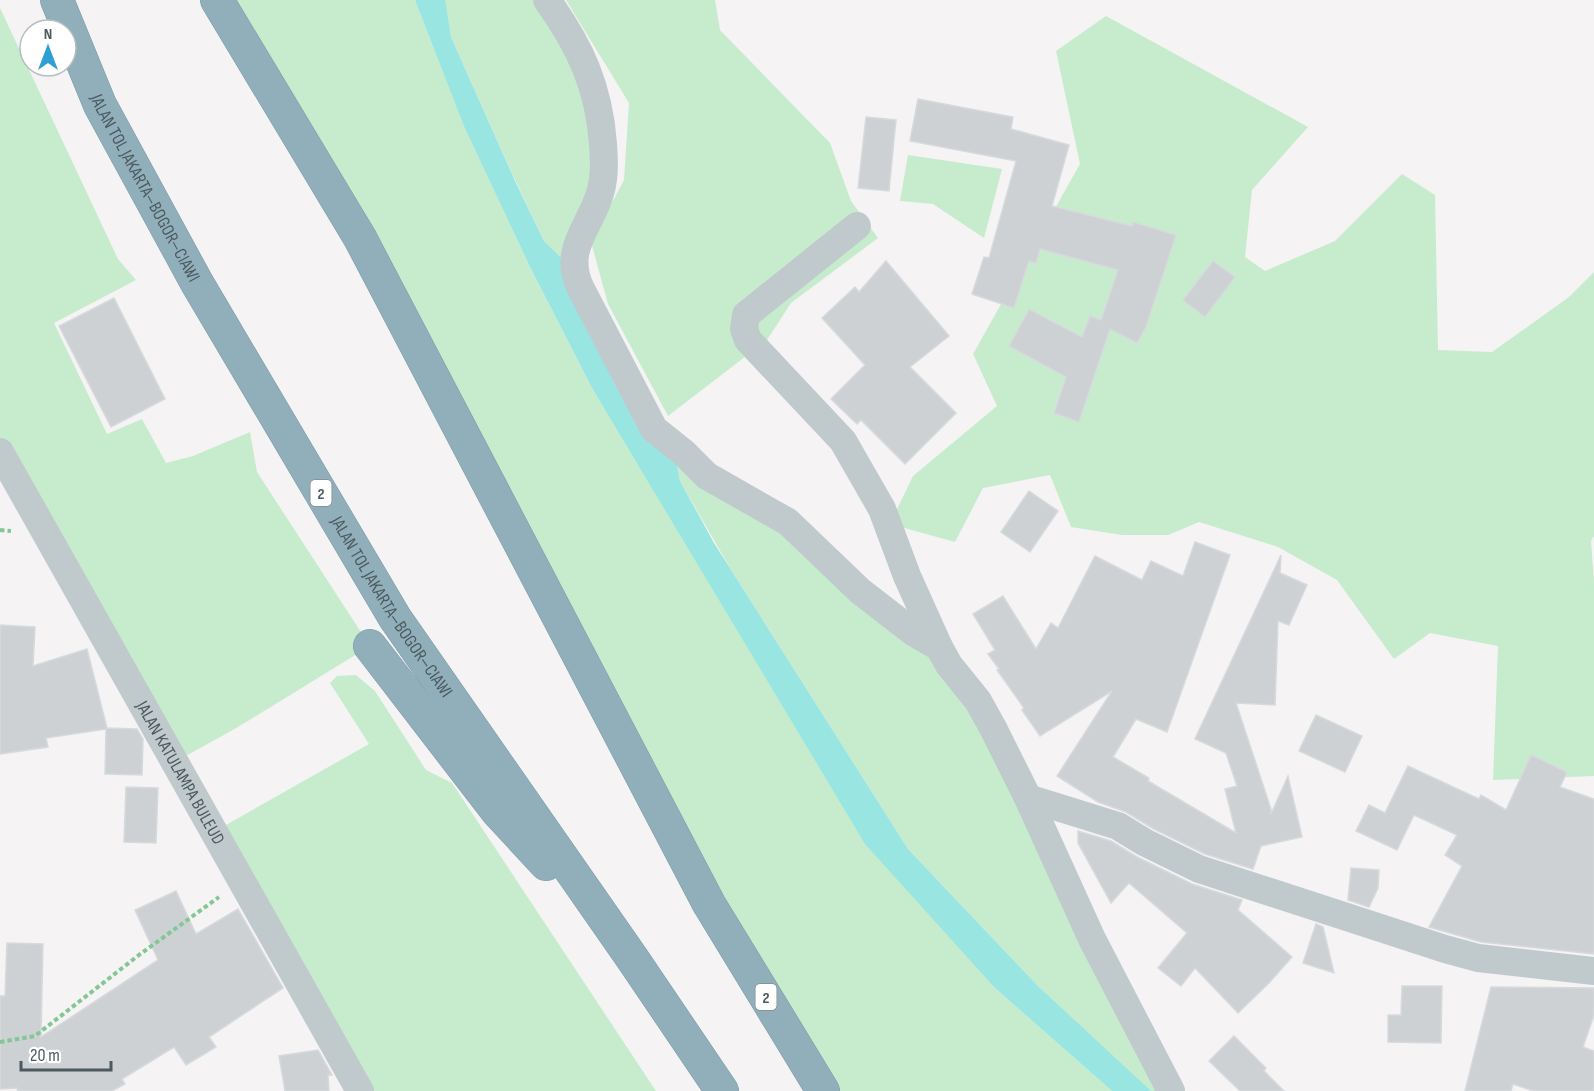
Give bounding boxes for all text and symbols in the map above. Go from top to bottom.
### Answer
north arrow [18,18,78,78]
text: N [44,25,52,44]
street label: JALAN TOL JAKARTA–BOGOR–CIAWI [85,90,204,286]
road number: 2 [310,480,332,506]
street label: JALAN TOL JAKARTA–BOGOR–CIAWI [326,512,457,701]
street label: JALAN KATULAMPA BULEUD [131,697,229,848]
road number: 2 [756,984,777,1010]
scale bar [21,1034,111,1072]
text: 20 m [30,1045,60,1066]

